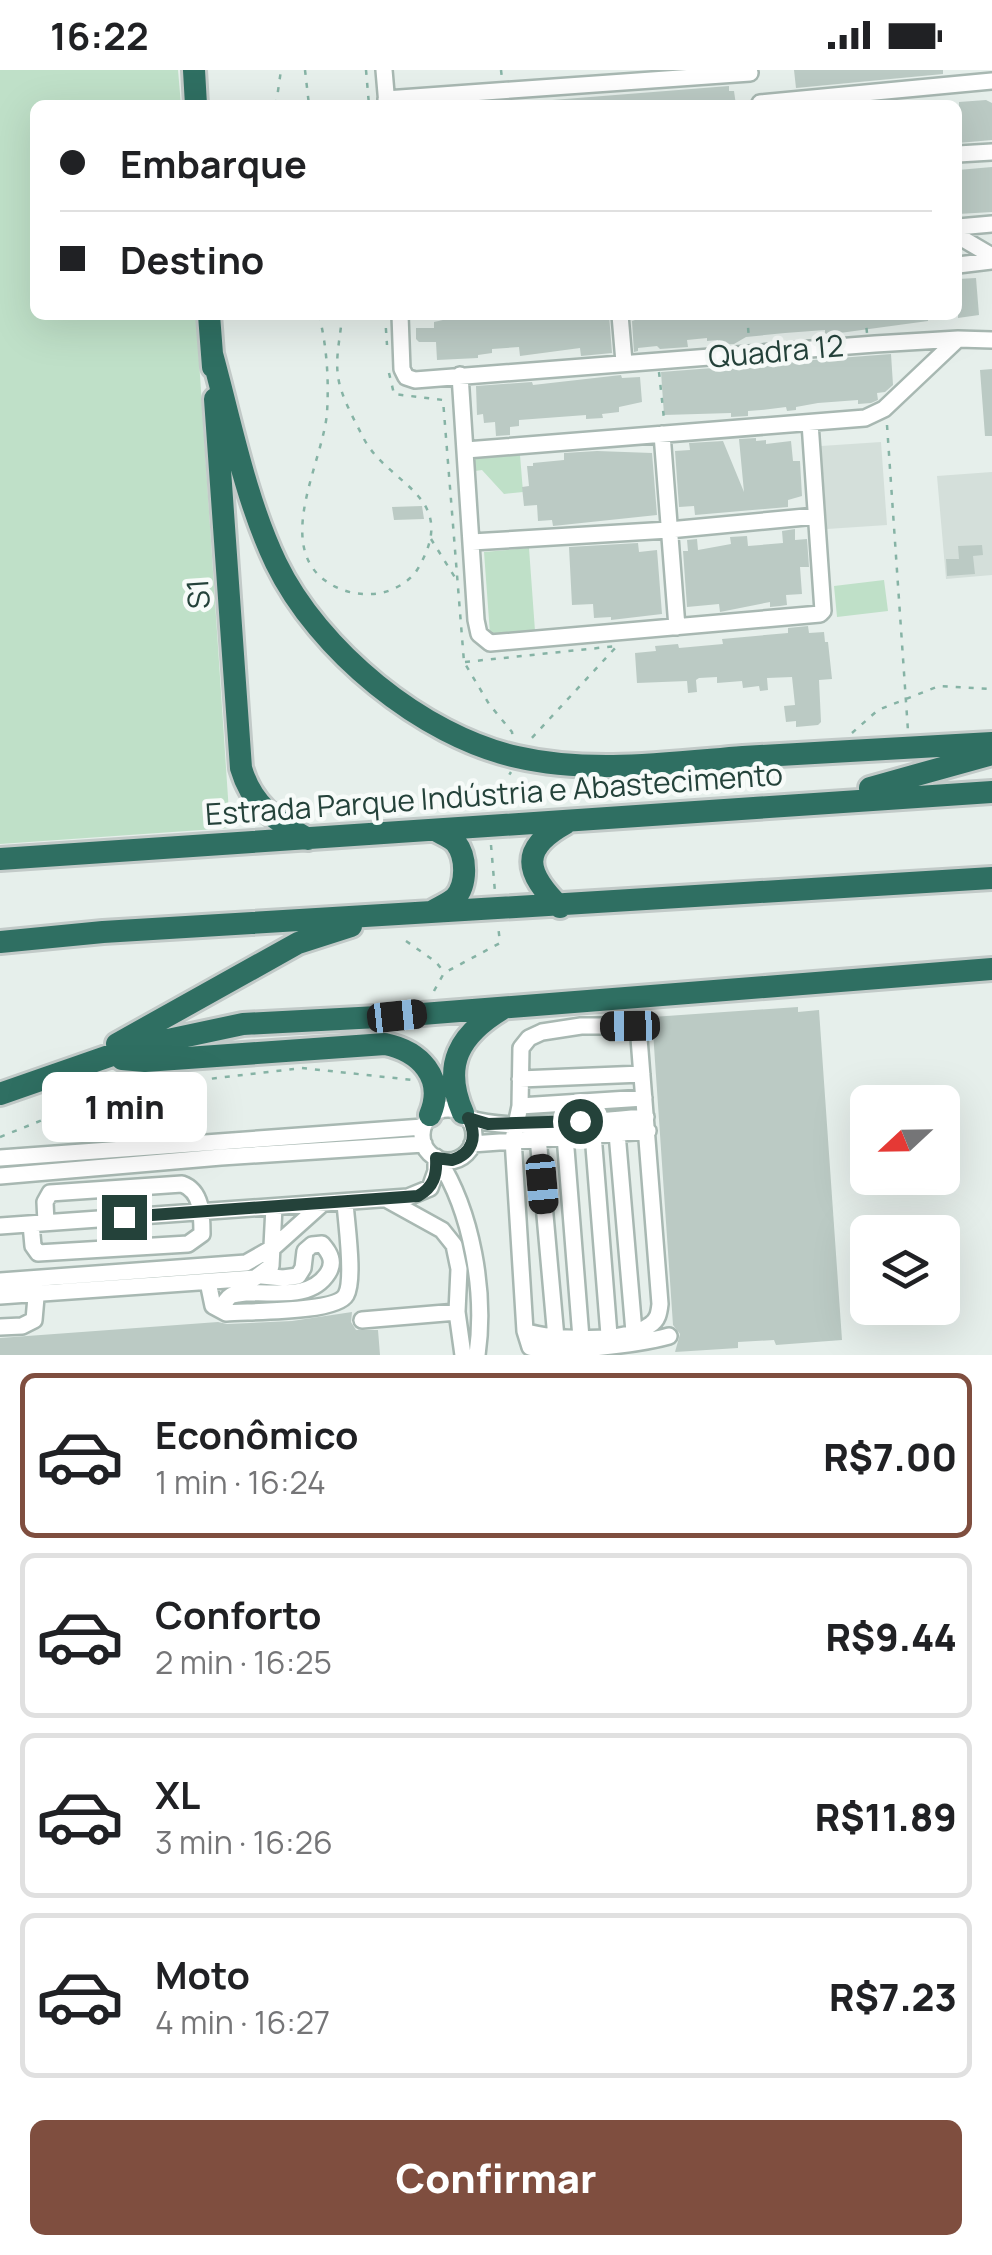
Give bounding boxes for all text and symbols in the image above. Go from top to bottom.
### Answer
text: 16:22 [50,9,149,61]
text: Embarque [120,137,307,189]
text: Destino [120,233,264,285]
street label: Quadra 12 [707,324,845,377]
street label: S1 [176,578,219,611]
street label: Estrada Parque Indústria e Abastecimento [204,753,784,834]
car [366,998,428,1034]
car [600,1010,660,1042]
callout: 1 min [42,1072,206,1142]
text: 1 min [84,1085,165,1129]
north arrow [850,1085,960,1195]
map controls [850,1085,960,1325]
route start [558,1099,603,1144]
car [524,1153,560,1215]
route end [102,1195,147,1240]
button: layers [850,1215,960,1325]
text: Econômico [155,1408,359,1460]
icon: car [35,1411,125,1501]
text: R$7.00 [823,1430,957,1482]
text: 1 min · 16:24 [155,1460,326,1504]
text: Conforto [155,1588,321,1640]
icon: car [35,1591,125,1681]
text: R$9.44 [825,1610,957,1662]
text: 2 min · 16:25 [155,1640,332,1684]
text: XL [155,1768,200,1820]
icon: car [35,1771,125,1861]
text: R$11.89 [815,1790,957,1842]
text: 3 min · 16:26 [155,1820,333,1864]
text: Moto [155,1948,250,2000]
icon: car [35,1951,125,2041]
text: R$7.23 [829,1970,957,2022]
text: 4 min · 16:27 [155,2000,330,2044]
button: Confirmar [30,2120,962,2235]

